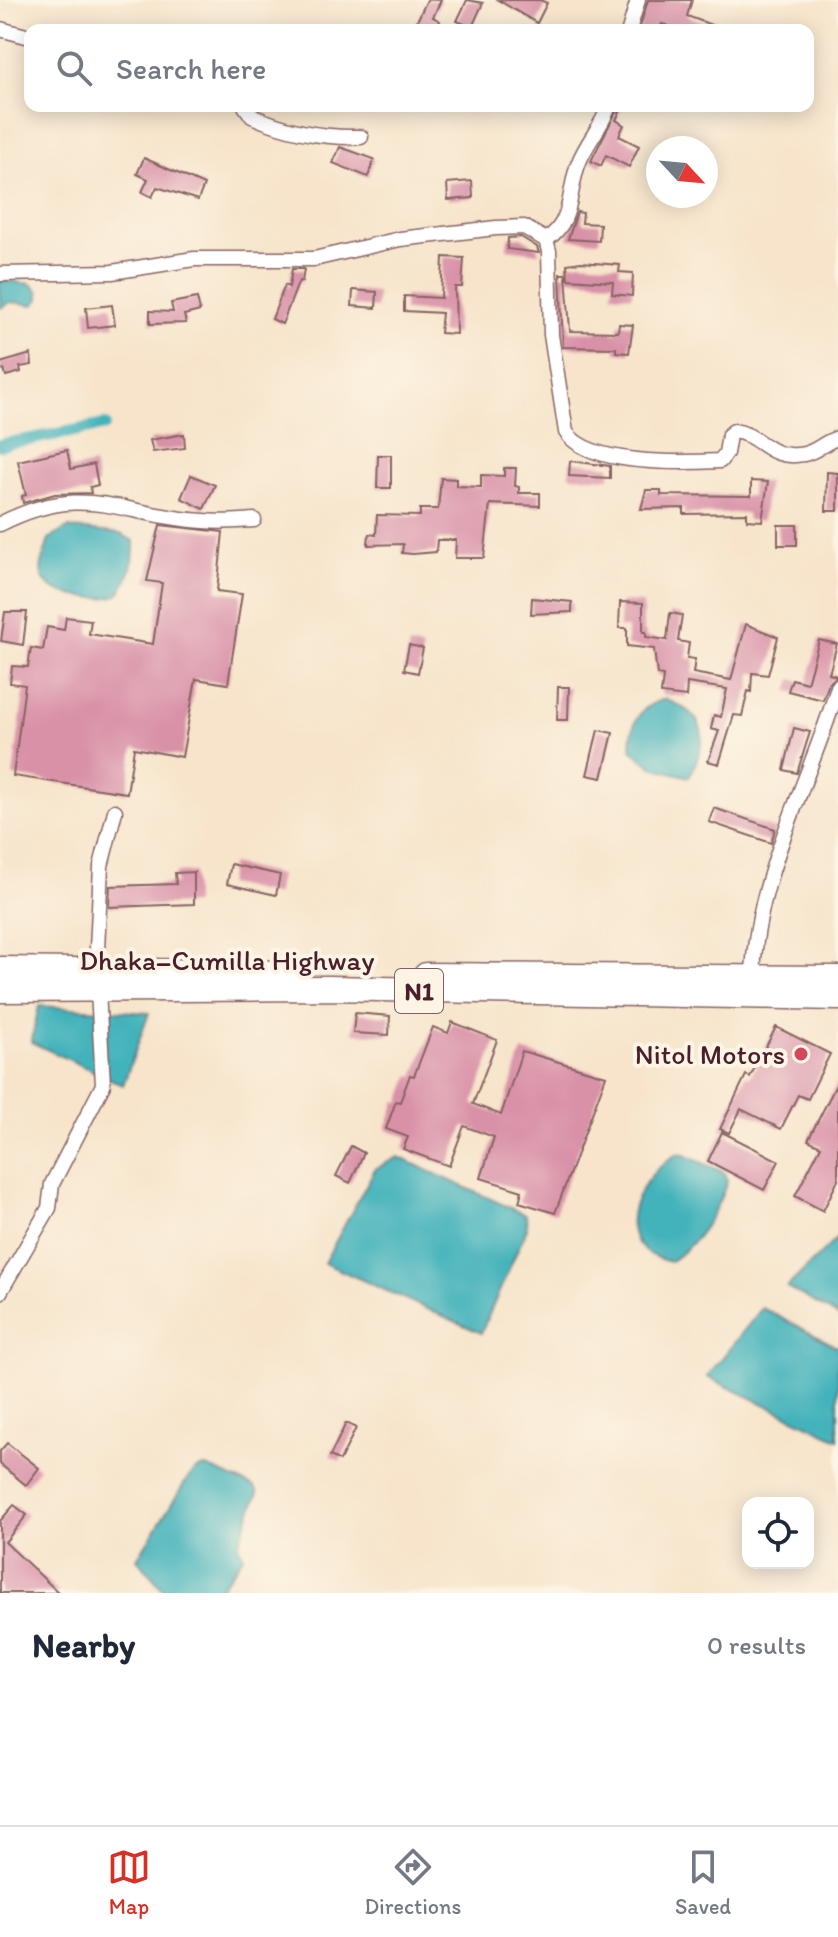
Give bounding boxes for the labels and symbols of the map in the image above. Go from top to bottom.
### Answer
north arrow [646,136,718,208]
street label: Dhaka–Cumilla Highway [80,943,374,977]
road number: N1 [395,969,443,1013]
place label: Nitol Motors [635,1037,785,1071]
marker: Nitol Motors [792,1045,810,1063]

